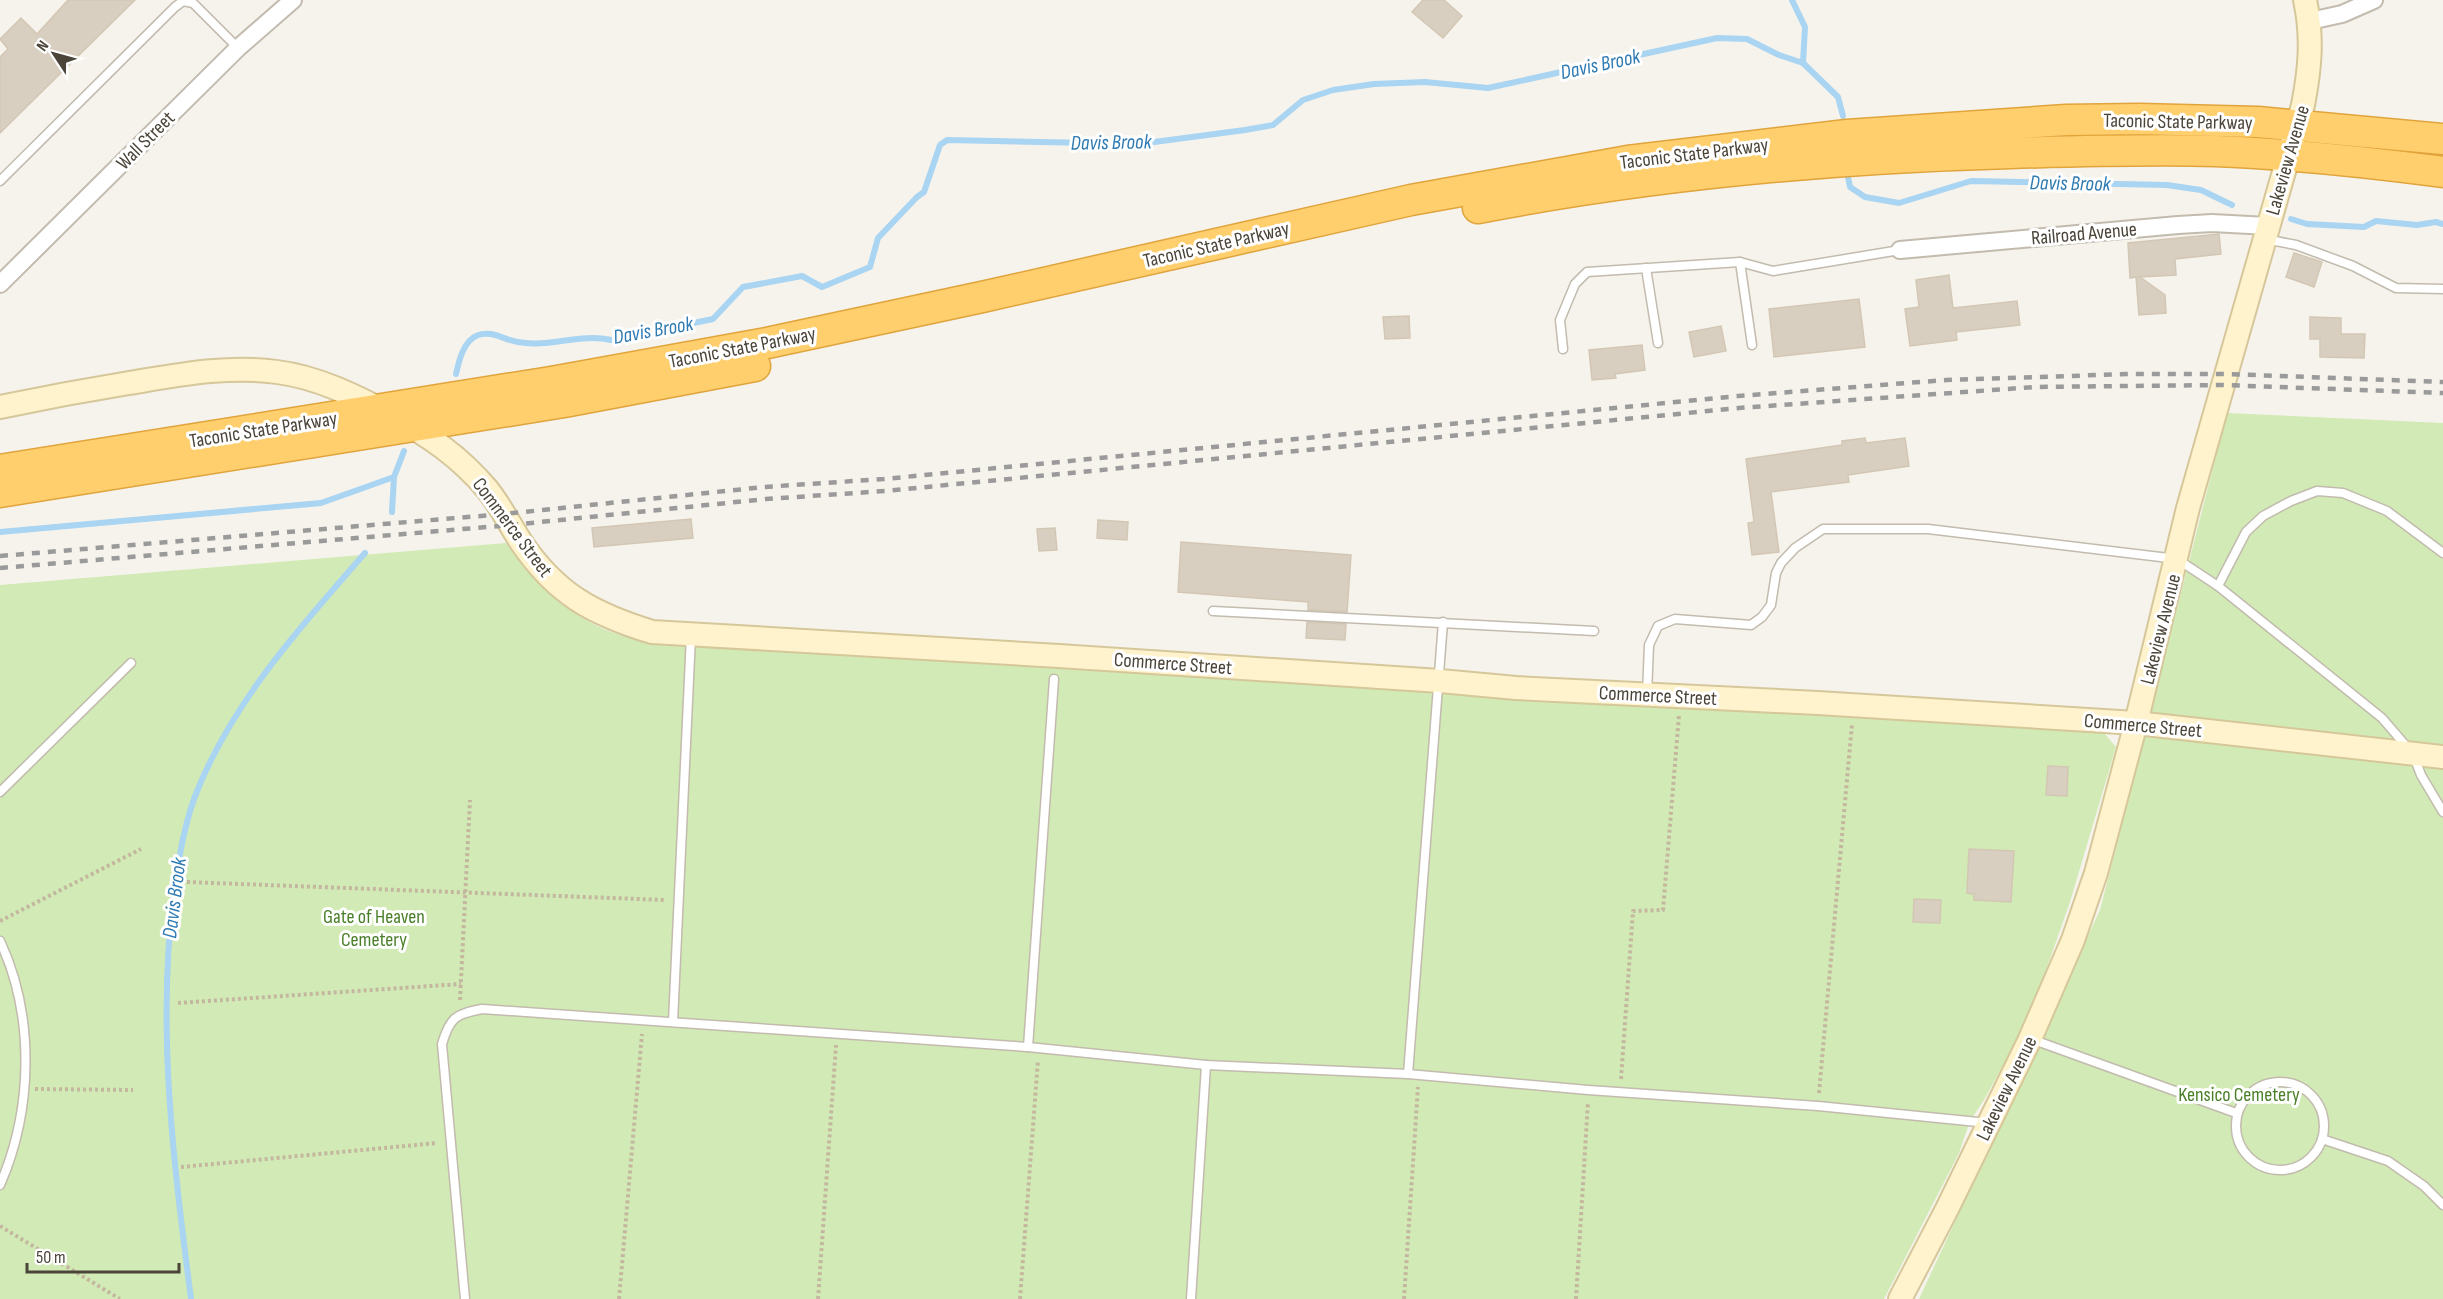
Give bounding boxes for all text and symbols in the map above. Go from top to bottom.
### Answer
north arrow [24,24,84,84]
text: N [33,37,53,55]
water label: Davis Brook [1558,44,1643,85]
street label: Lakeview Avenue [2261,103,2315,218]
street label: Wall Street [111,106,180,175]
street label: Taconic State Parkway [2103,109,2253,135]
water label: Davis Brook [1070,129,1153,156]
street label: Taconic State Parkway [1619,133,1770,175]
water label: Davis Brook [2029,170,2112,197]
street label: Taconic State Parkway [1141,216,1292,273]
street label: Railroad Avenue [2030,217,2138,251]
water label: Davis Brook [611,311,696,350]
street label: Taconic State Parkway [667,322,818,374]
street label: Taconic State Parkway [188,406,339,454]
street label: Commerce Street [467,473,557,582]
street label: Lakeview Avenue [2136,571,2186,687]
street label: Commerce Street [1113,648,1233,680]
street label: Commerce Street [1598,681,1718,711]
street label: Commerce Street [2083,709,2203,743]
water label: Davis Brook [157,855,192,940]
park label: Gate of Heaven Cemetery [323,905,425,952]
street label: Lakeview Avenue [1971,1032,2042,1145]
park label: Kensico Cemetery [2178,1083,2300,1107]
scale bar [27,1236,178,1274]
text: 50 m [36,1247,66,1268]

